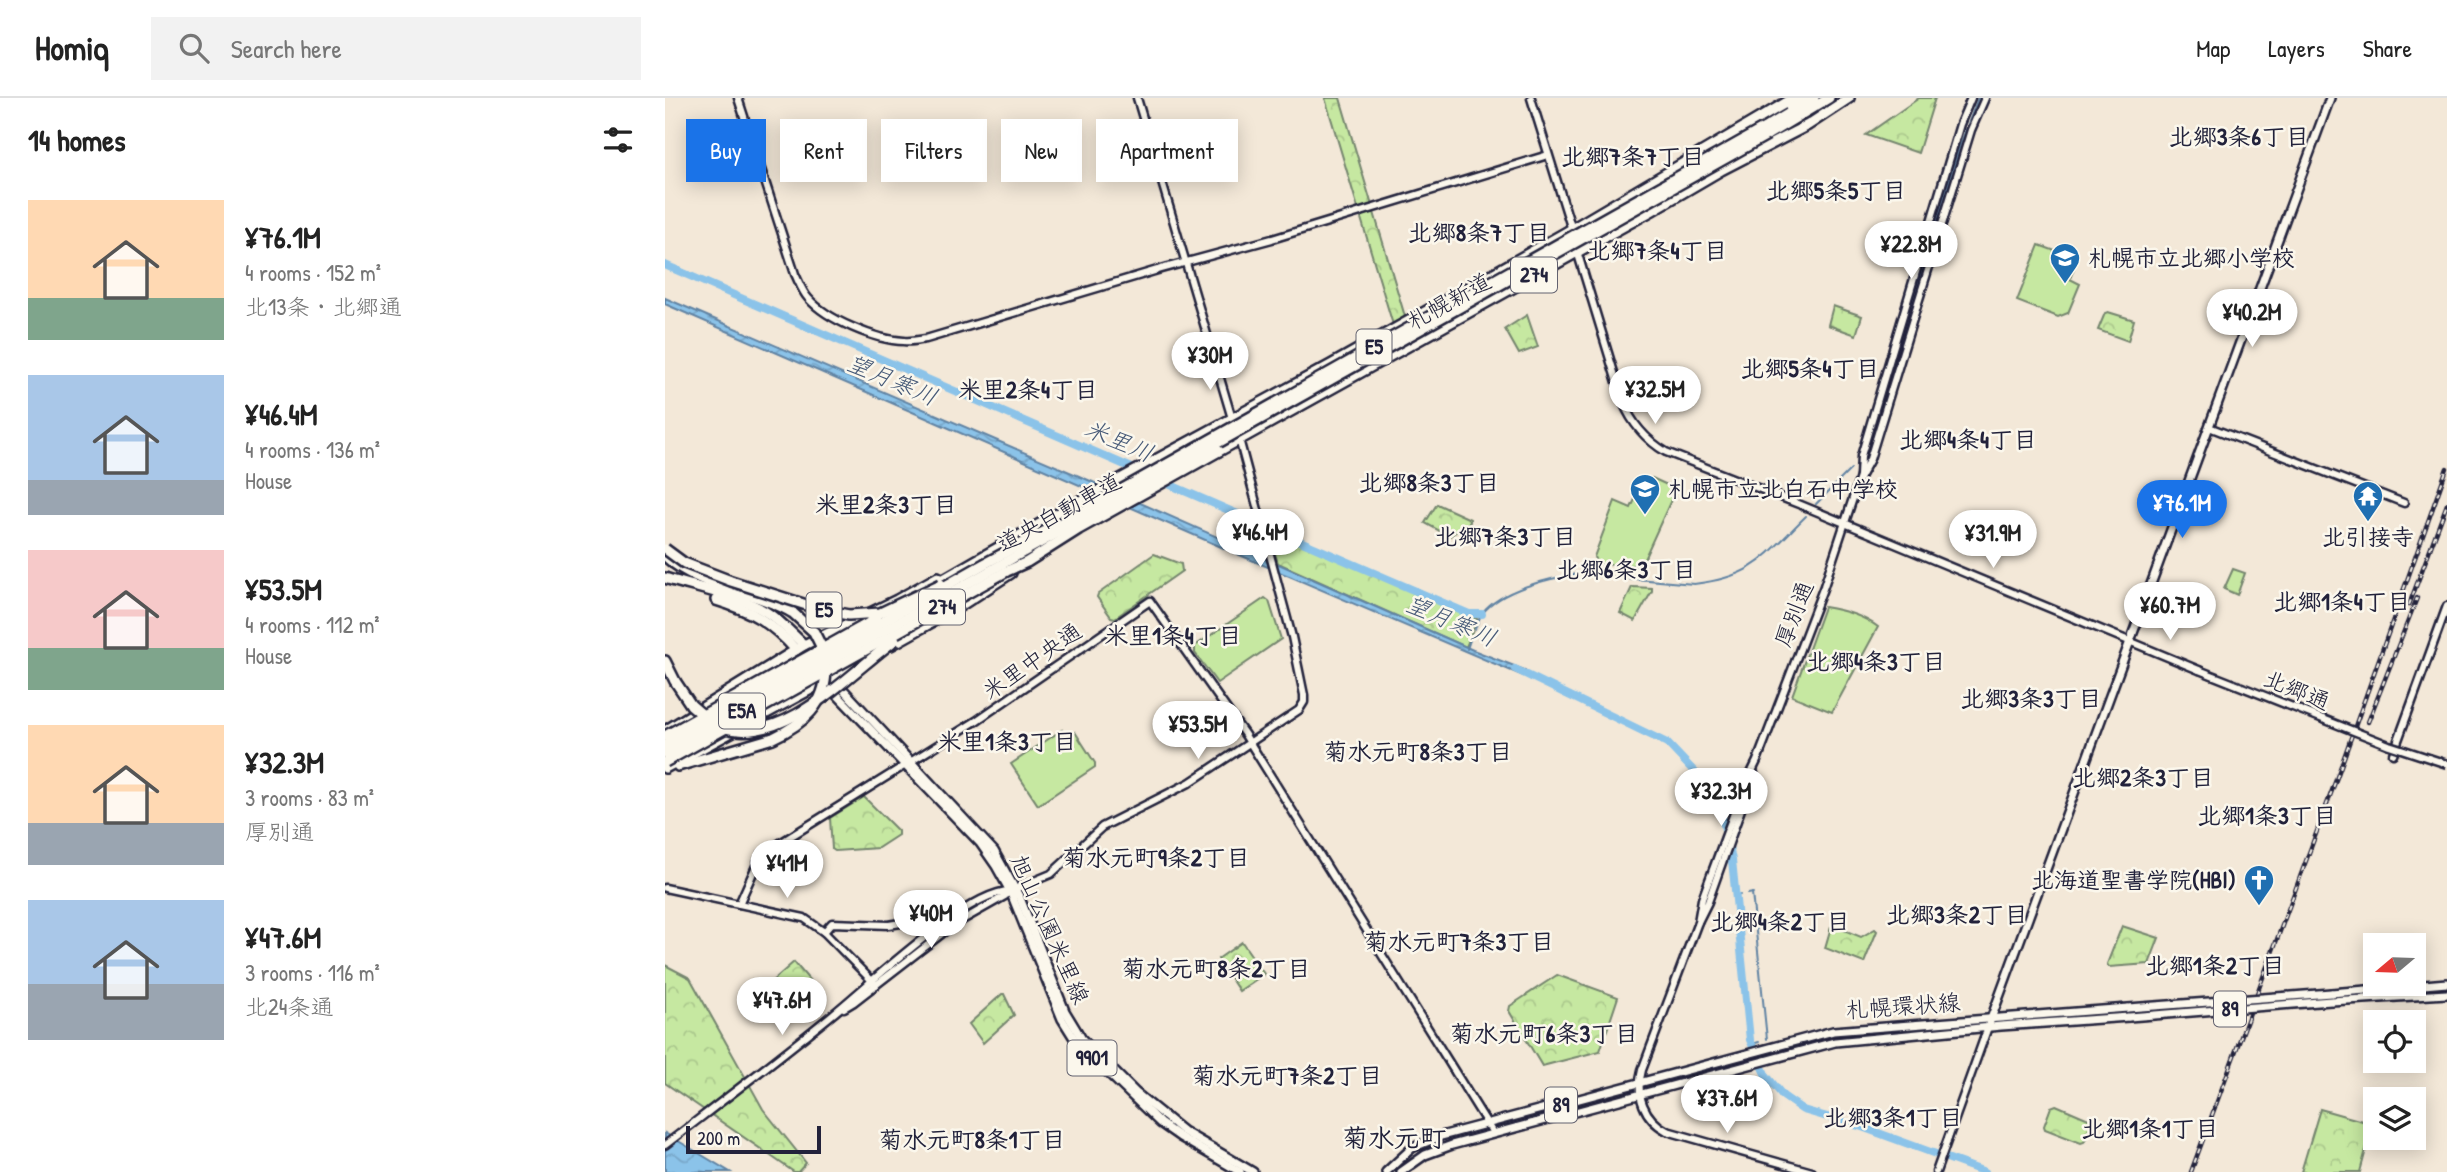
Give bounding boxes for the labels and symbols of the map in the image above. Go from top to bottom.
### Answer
district label: 北郷3条6丁目 [2169,120,2309,152]
district label: 北郷7条7丁目 [1561,140,1705,172]
district label: 北郷5条5丁目 [1766,174,1906,206]
district label: 北郷8条7丁目 [1408,216,1550,248]
pin: ¥22.8M [1854,222,1968,281]
district label: 北郷7条4丁目 [1587,234,1727,266]
school or university icon: 札幌市立北郷小学校 [2048,241,2082,285]
place label: 札幌市立北郷小学校 [2088,242,2295,273]
road number: 274 [1511,258,1557,292]
street label: 札幌新道 [1401,265,1497,336]
pin: ¥40.2M [2195,289,2309,349]
road number: E5 [1357,330,1391,364]
pin: ¥30M [1169,332,1251,392]
water label: 望月寒川 [842,346,943,413]
district label: 北郷5条4丁目 [1740,352,1880,384]
pin: ¥32.5M [1598,366,1712,426]
district label: 米里2条4丁目 [958,373,1098,405]
water label: 米里川 [1080,411,1159,469]
district label: 北郷4条4丁目 [1899,423,2037,455]
street label: 道央自動車道 [991,465,1127,559]
district label: 北郷8条3丁目 [1358,466,1500,498]
school or university icon: 札幌市立北白石中学校 [1628,472,1662,516]
place label: 札幌市立北白石中学校 [1668,473,1898,504]
temple icon: 北引接寺 [2351,479,2385,523]
pin: ¥76.1M [2125,480,2239,540]
district label: 米里2条3丁目 [815,488,957,520]
pin: ¥46.4M [1203,510,1317,569]
pin: ¥31.9M [1936,510,2050,570]
district label: 北郷7条3丁目 [1434,520,1576,552]
place label: 北引接寺 [2322,521,2414,552]
district label: 北郷6条3丁目 [1556,553,1696,585]
street label: 厚別通 [1767,576,1820,652]
pin: ¥60.7M [2113,582,2227,642]
district label: 北郷1条4丁目 [2273,585,2411,617]
water label: 望月寒川 [1401,587,1502,654]
road number: 274 [919,589,965,624]
road number: E5 [807,592,841,628]
street label: 米里中央通 [976,615,1088,706]
district label: 米里1条4丁目 [1104,619,1242,651]
district label: 北郷4条3丁目 [1806,645,1946,677]
street label: 北郷通 [2259,662,2335,717]
district label: 北郷3条3丁目 [1960,682,2102,714]
road number: E5A [719,694,765,728]
pin: ¥53.5M [1141,702,1255,761]
district label: 米里1条3丁目 [937,725,1077,757]
district label: 菊水元町8条3丁目 [1323,735,1513,767]
district label: 北郷2条3丁目 [2072,761,2214,793]
pin: ¥32.3M [1664,768,1778,828]
district label: 北郷1条3丁目 [2197,799,2337,831]
pin: ¥41M [746,840,828,900]
district label: 菊水元町9条2丁目 [1062,841,1250,873]
street label: 旭山公園米里線 [1004,849,1097,1009]
church icon: 北海道聖書学院(HBI) [2242,863,2276,907]
place label: 北海道聖書学院(HBI) [2031,864,2236,895]
pin: ¥40M [890,890,972,950]
district label: 北郷3条2丁目 [1886,898,2028,930]
district label: 北郷4条2丁目 [1710,905,1850,937]
district label: 菊水元町7条3丁目 [1364,925,1554,957]
north arrow [2363,933,2425,996]
district label: 北郷1条2丁目 [2145,949,2285,981]
district label: 菊水元町8条2丁目 [1121,952,1311,984]
pin: ¥47.6M [725,978,839,1037]
street label: 札幌環状線 [1845,986,1961,1025]
road number: 89 [2214,992,2246,1026]
district label: 菊水元町6条3丁目 [1450,1017,1638,1049]
road number: 9901 [1067,1040,1117,1076]
district label: 菊水元町7条2丁目 [1191,1059,1383,1091]
pin: ¥37.6M [1670,1076,1784,1135]
road number: 89 [1545,1088,1577,1122]
district label: 北郷3条1丁目 [1823,1101,1963,1133]
district label: 北郷1条1丁目 [2081,1112,2219,1144]
district label: 菊水元町 [1342,1120,1446,1155]
scale bar [686,1123,821,1155]
district label: 菊水元町8条1丁目 [878,1123,1066,1155]

